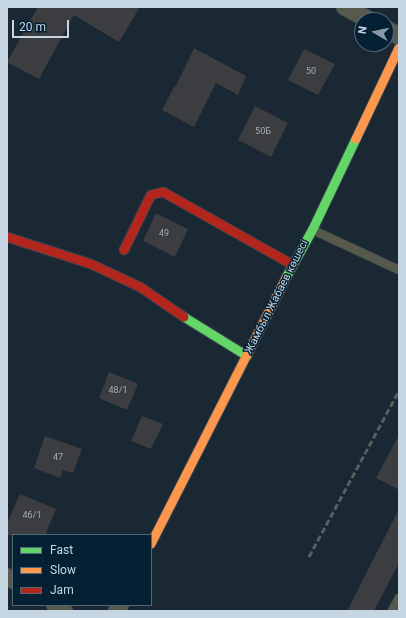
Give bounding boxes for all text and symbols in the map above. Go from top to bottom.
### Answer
scale bar [14,12,71,38]
north arrow [354,12,394,52]
text: 20 m [19,20,46,34]
text: N [356,25,370,35]
house number: 50 [306,67,316,77]
house number: 50Б [255,127,271,137]
house number: 49 [159,229,169,239]
street label: Жамбыл Жабаев көшесі [243,238,311,356]
house number: 48/1 [109,386,127,396]
house number: 47 [53,453,63,463]
house number: 46/1 [23,511,41,521]
legend [12,534,152,606]
text: Fast [50,543,73,557]
text: Slow [50,563,76,577]
text: Jam [50,583,74,597]

